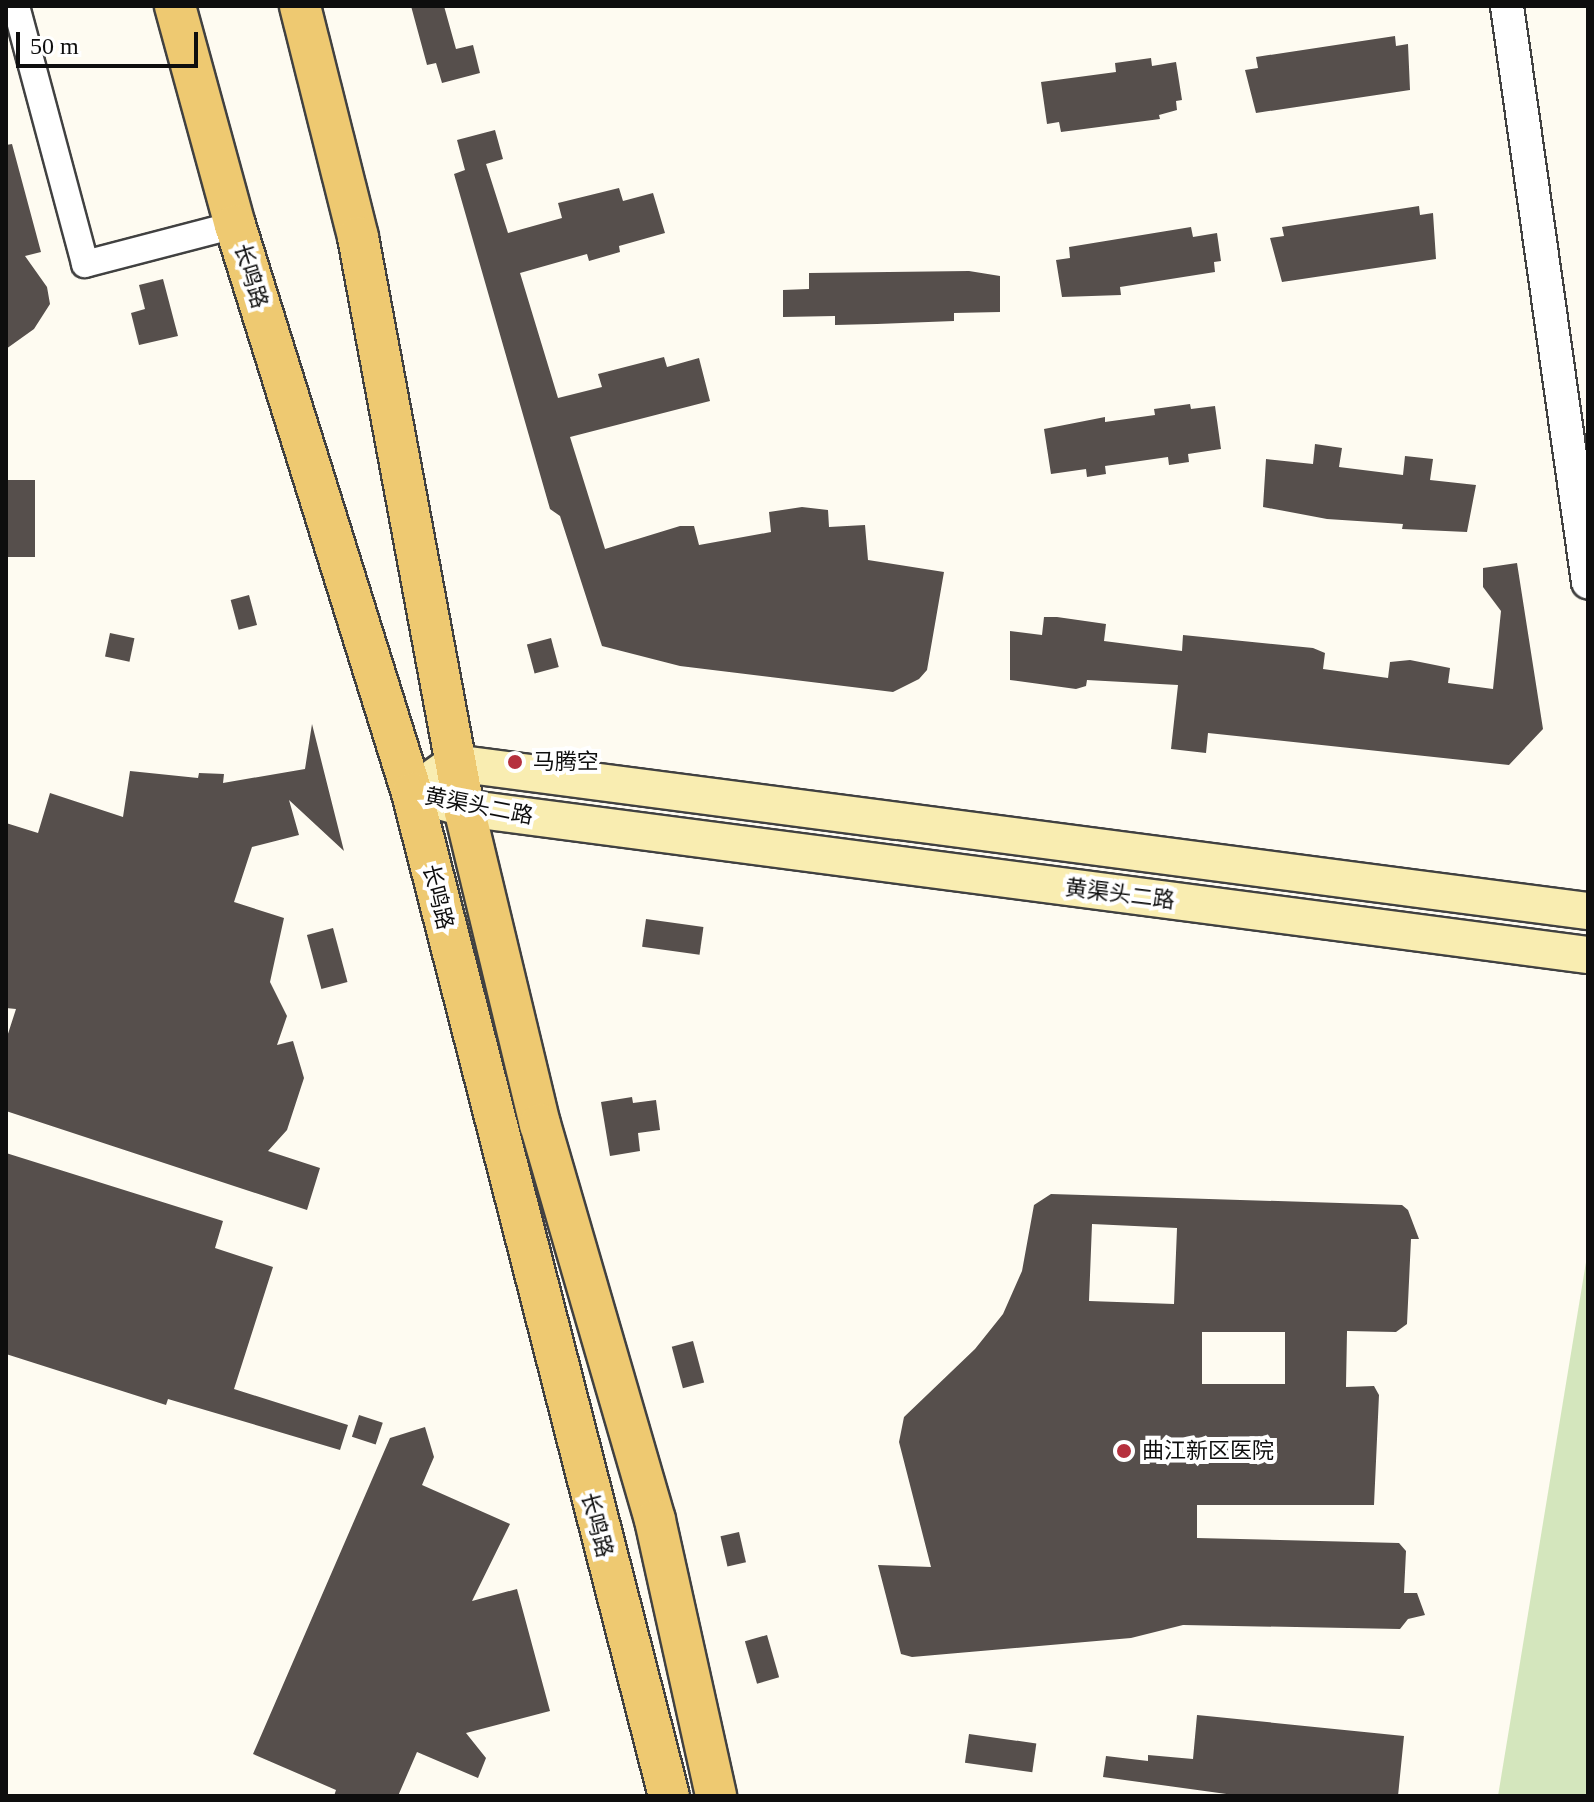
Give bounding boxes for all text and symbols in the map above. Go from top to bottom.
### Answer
scale bar [20,16,202,66]
text: 50 m [30,33,79,59]
street label: 长鸣路 [229,241,273,311]
place label: 马腾空 [533,749,599,775]
marker: 马腾空 [504,751,526,773]
street label: 黄渠头二路 [422,783,536,829]
street label: 长鸣路 [417,862,459,932]
street label: 黄渠头二路 [1064,874,1176,914]
place label: 曲江新区医院 [1142,1438,1274,1464]
marker: 曲江新区医院 [1113,1440,1135,1462]
street label: 长鸣路 [576,1490,618,1560]

